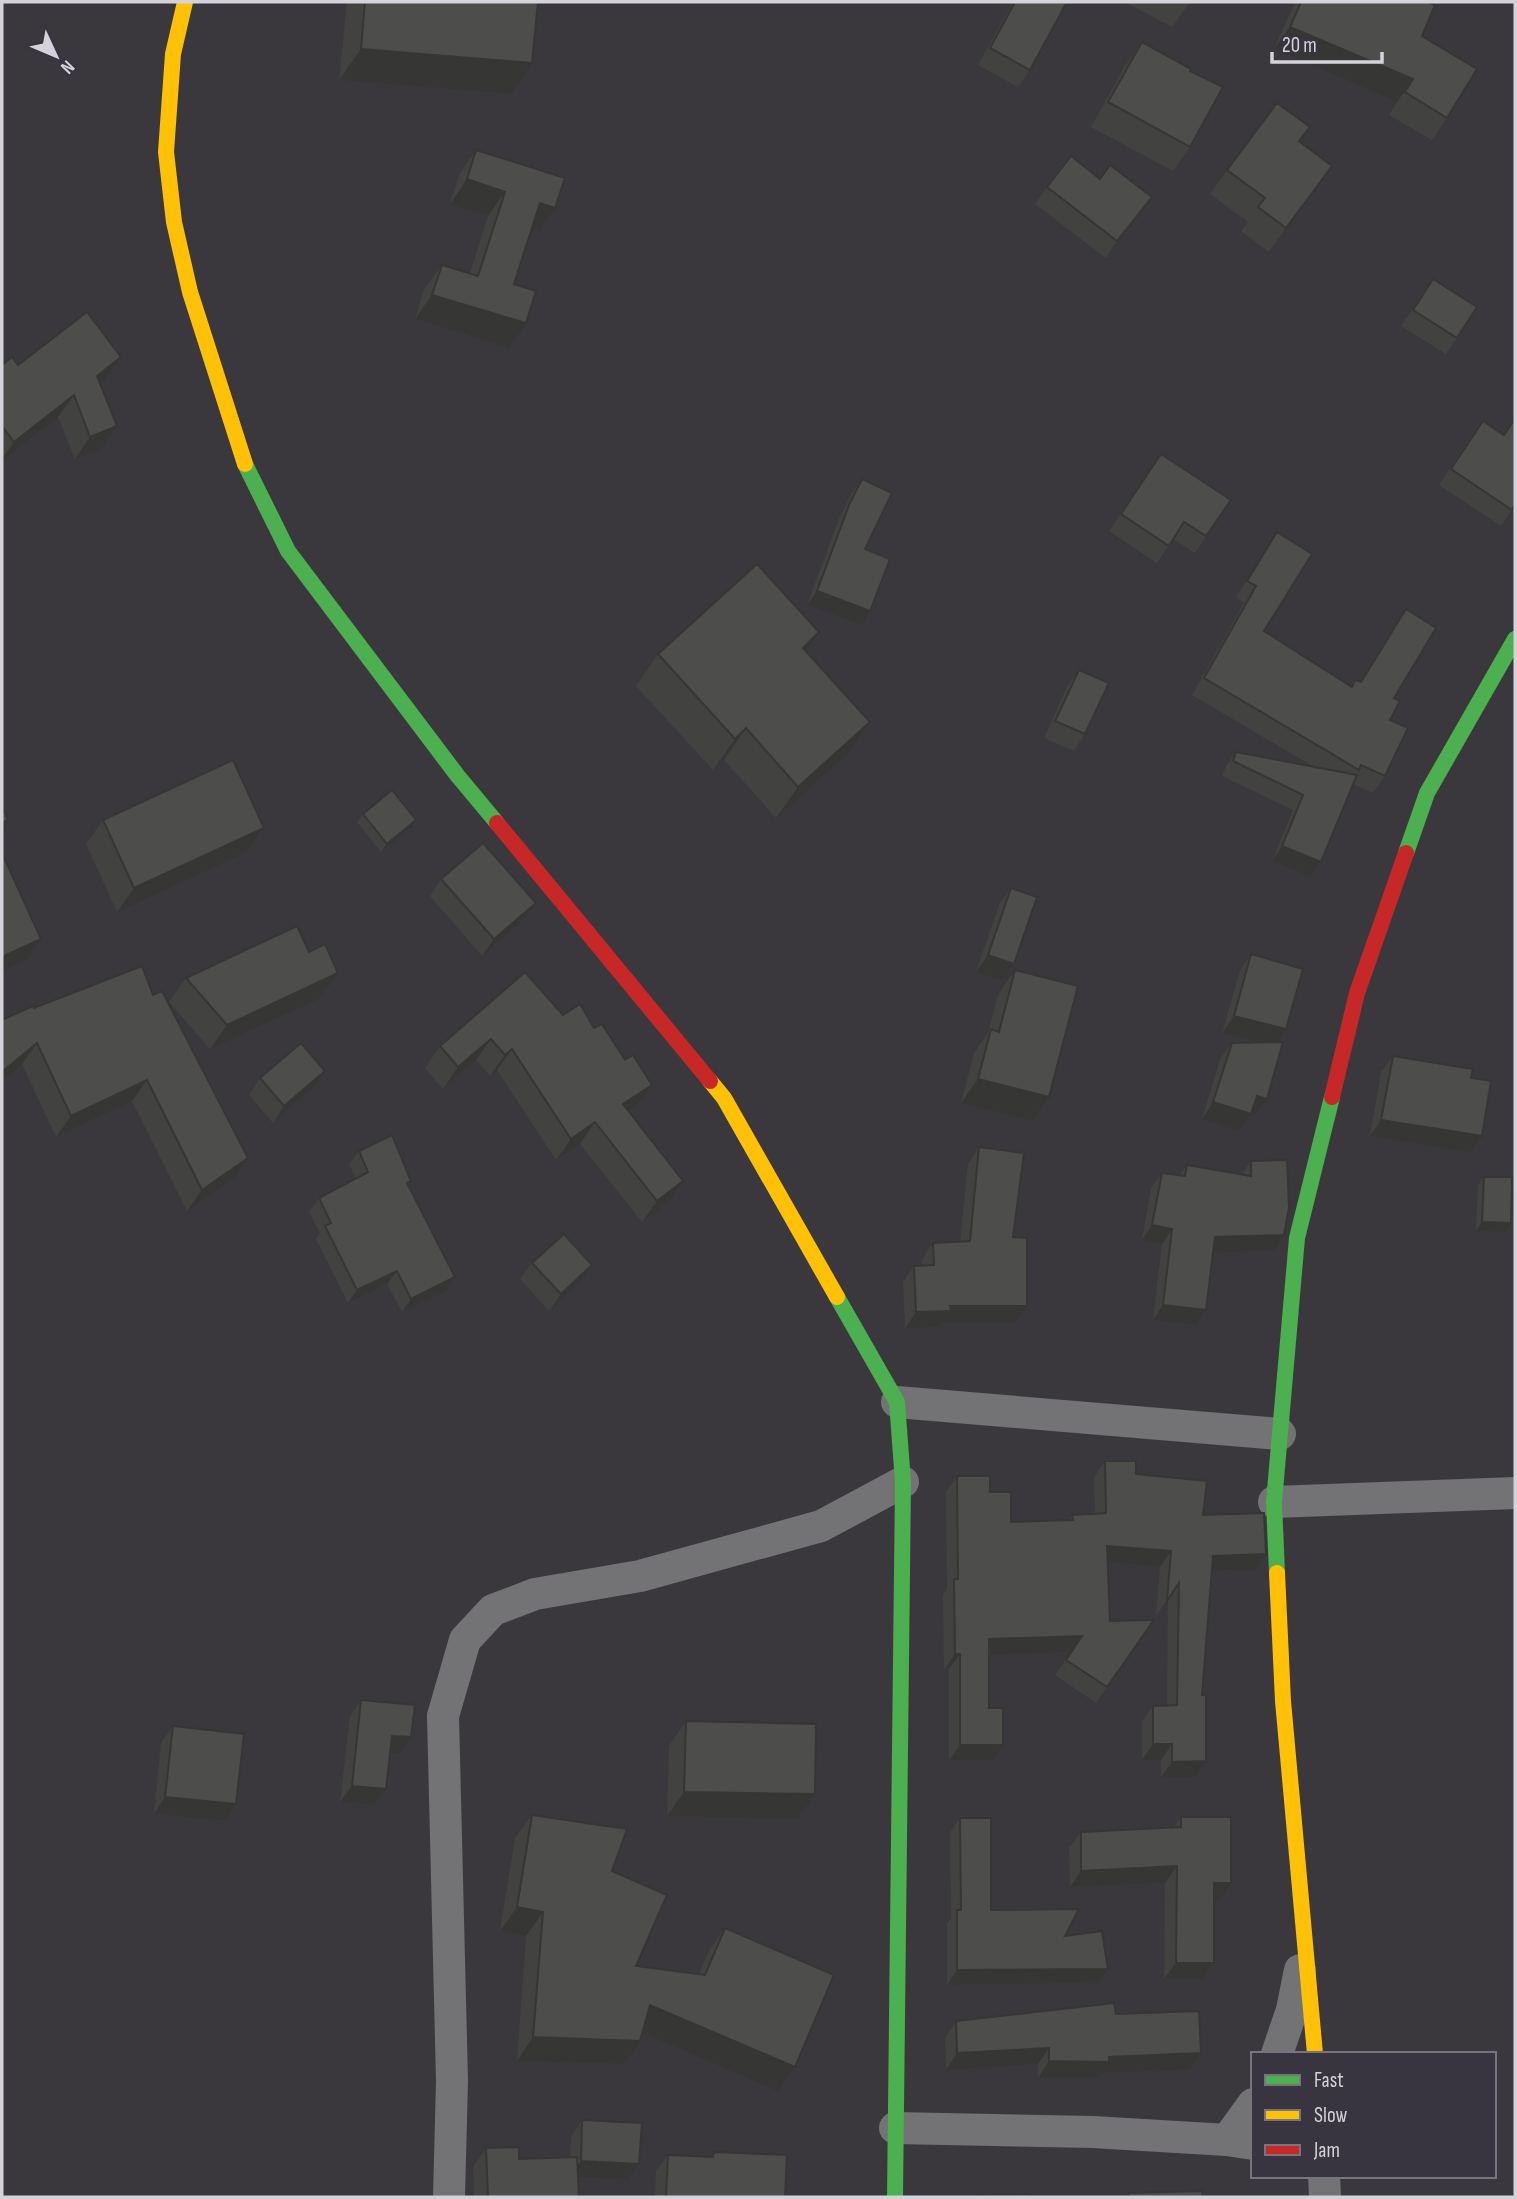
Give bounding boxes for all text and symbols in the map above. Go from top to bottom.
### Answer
north arrow [21,21,91,91]
scale bar [1272,21,1382,65]
text: 20 m [1282,33,1317,58]
text: N [55,55,79,78]
legend [1251,2052,1496,2178]
text: Fast [1314,2068,1344,2093]
text: Slow [1314,2103,1348,2128]
text: Jam [1313,2138,1340,2163]

